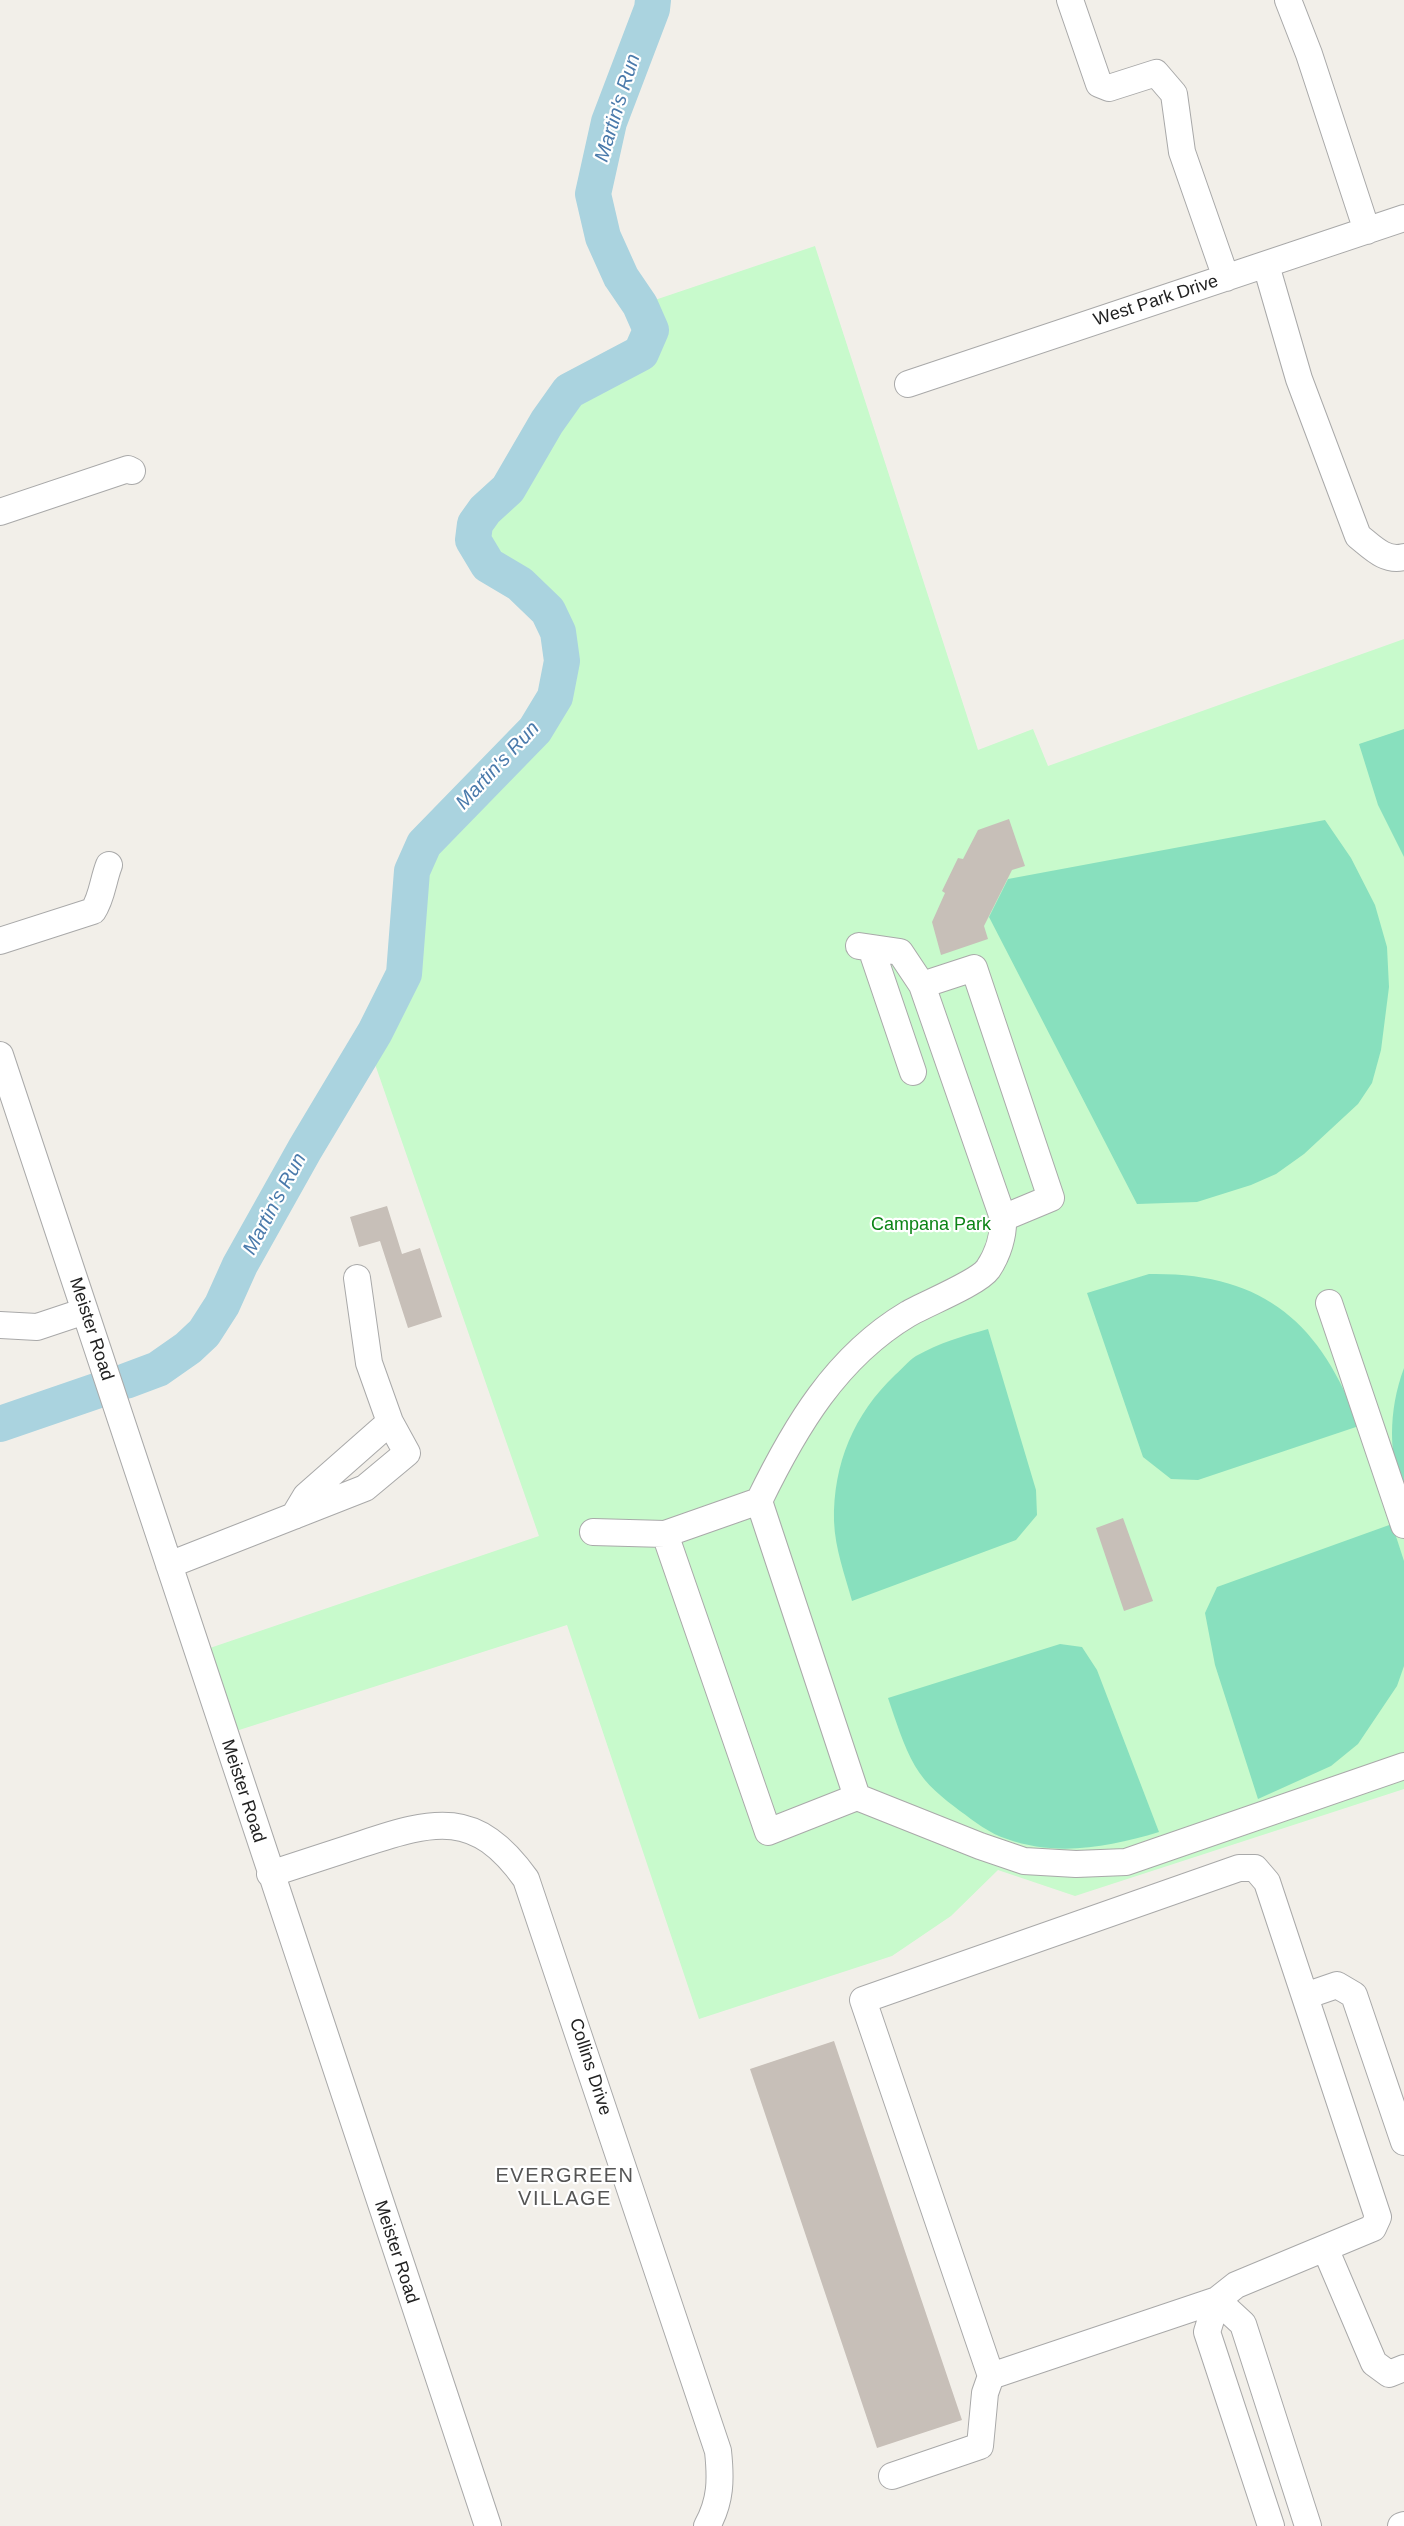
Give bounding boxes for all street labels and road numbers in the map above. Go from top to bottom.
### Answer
street label: West Park Drive [1091,271,1221,331]
street label: Meister Road [64,1275,118,1383]
street label: Meister Road [216,1737,270,1845]
street label: Collins Drive [564,2016,616,2118]
street label: Meister Road [369,2198,423,2306]

